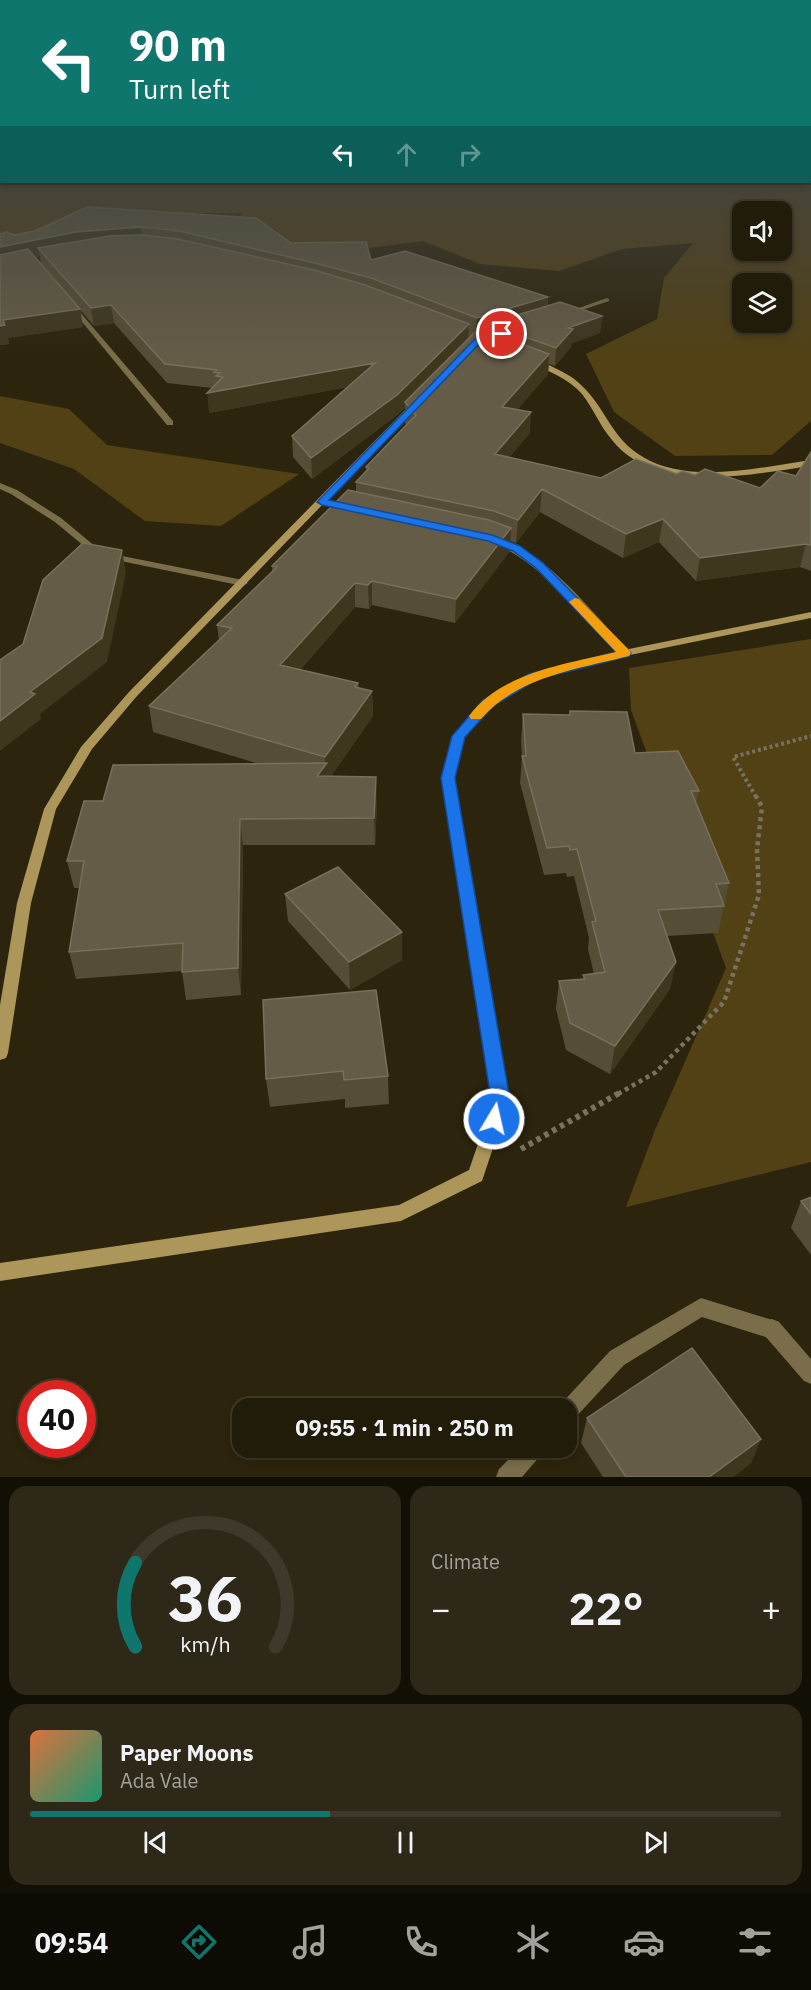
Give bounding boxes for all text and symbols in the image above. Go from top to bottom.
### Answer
text: 90 m [129,18,227,73]
icon: left [30,24,108,102]
text: Turn left [129,71,230,106]
icon: left [327,138,360,171]
icon: ahead [390,138,423,171]
icon: right [453,138,486,171]
map controls [732,201,792,333]
button: sound [732,201,792,261]
button: layers [732,273,792,333]
pin [476,308,527,359]
icon: arrive [485,317,518,350]
position arrow [462,1087,526,1151]
speed limit sign: 40 [18,1380,96,1458]
text: 09:55 · 1 min · 250 m [295,1413,514,1442]
text: Climate [431,1548,500,1575]
text: 36 [168,1557,242,1638]
text: 22° [568,1579,644,1637]
text: − [431,1587,451,1630]
text: + [761,1587,781,1630]
text: km/h [180,1631,230,1659]
text: Paper Moons [120,1738,253,1767]
text: Ada Vale [120,1767,199,1794]
icon: previous [139,1826,172,1859]
icon: pause [389,1826,422,1859]
icon: next [639,1826,672,1859]
icon: directions [178,1921,220,1963]
icon: music [289,1921,331,1963]
icon: phone [400,1921,442,1963]
icon: climate [512,1921,554,1963]
icon: car [623,1921,665,1963]
icon: filters [734,1921,776,1963]
text: 09:54 [35,1925,108,1960]

